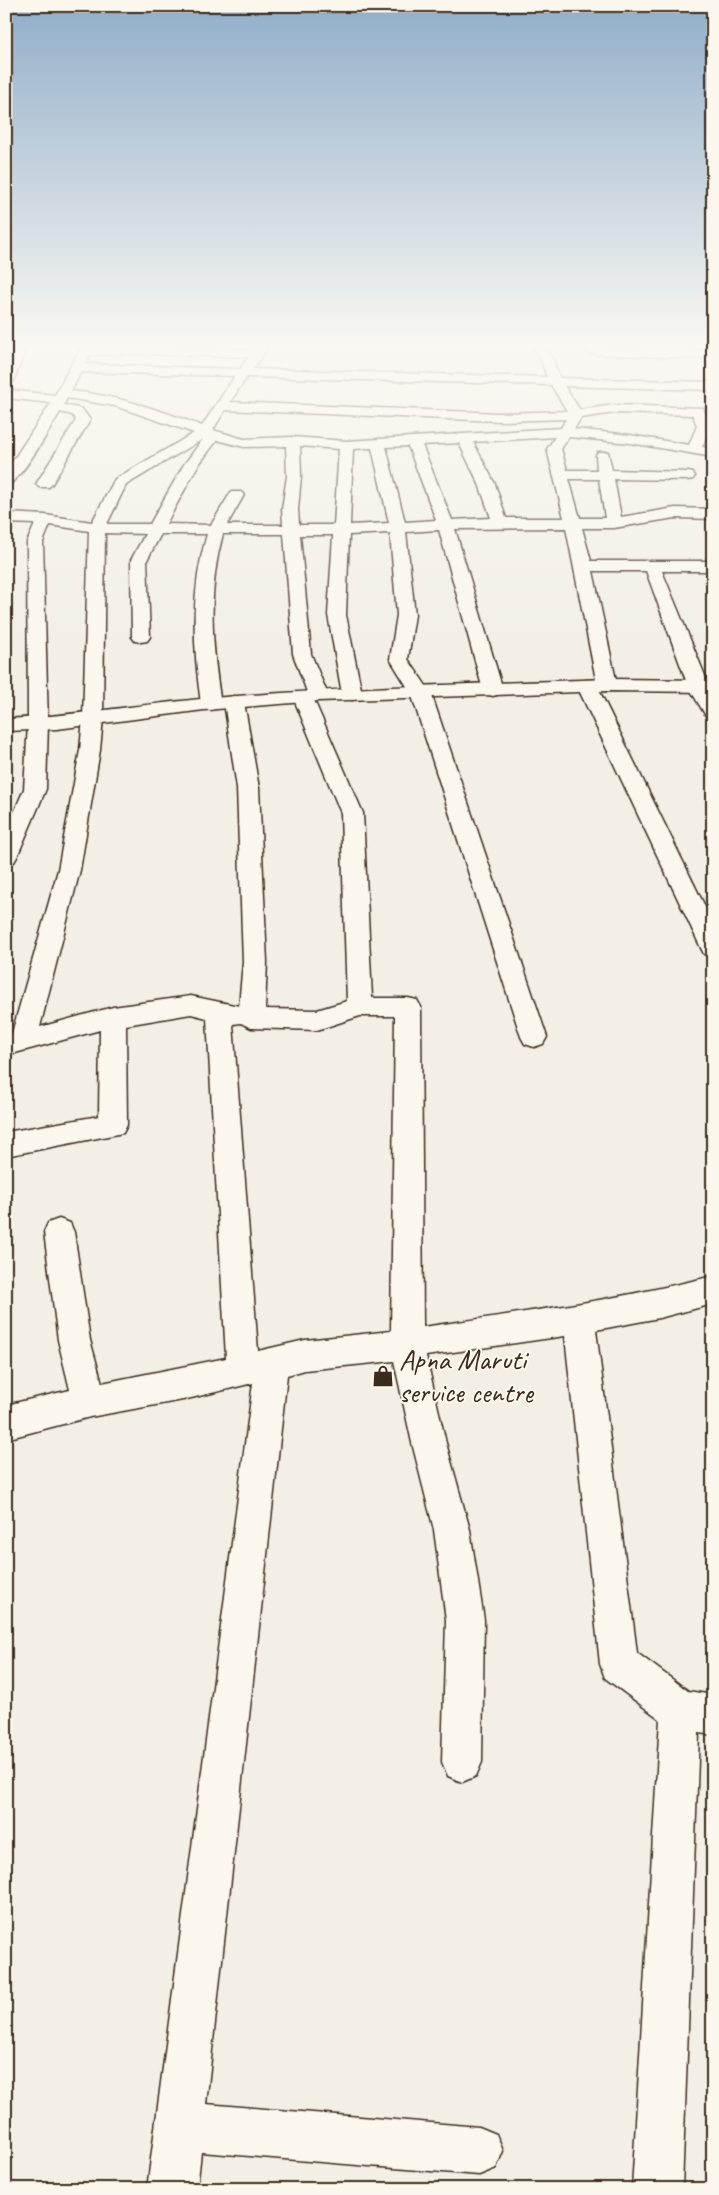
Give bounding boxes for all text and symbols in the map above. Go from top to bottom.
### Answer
place label: Apna Maruti service centre [399,1341,534,1411]
shop icon: Apna Maruti service centre [370,1363,396,1389]

